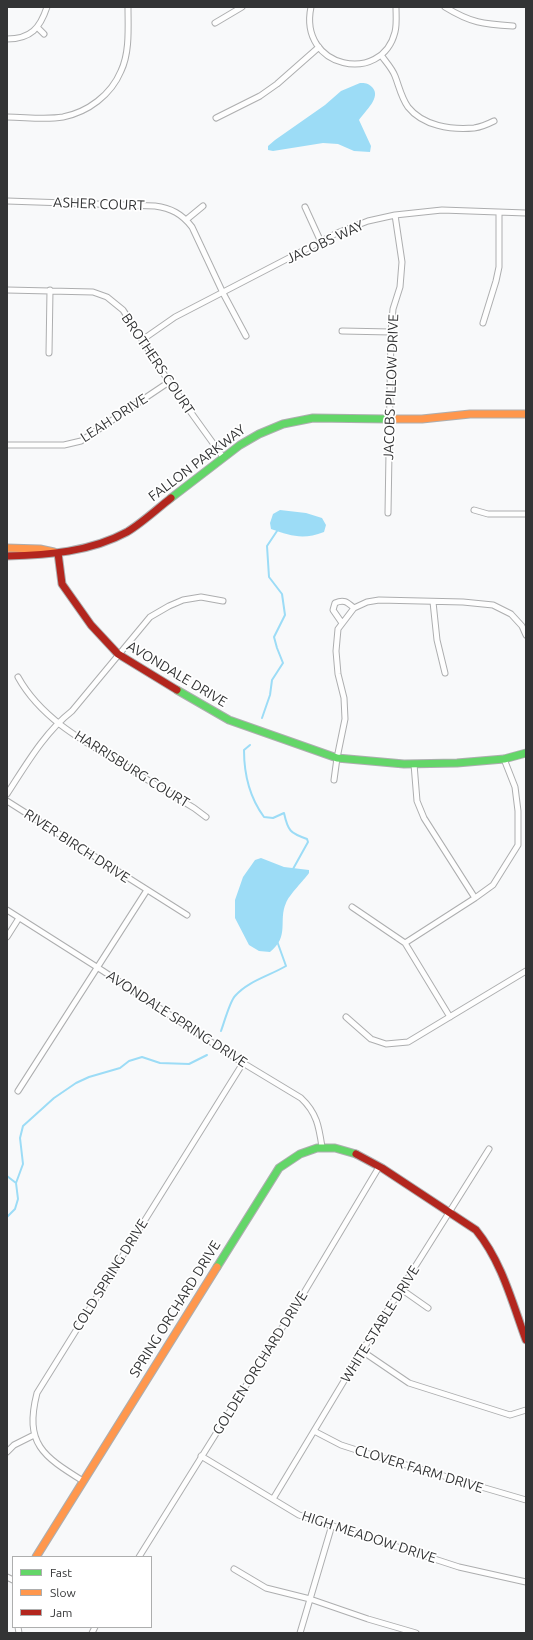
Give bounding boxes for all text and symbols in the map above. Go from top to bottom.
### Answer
street label: ASHER COURT [53,194,145,214]
street label: JACOBS WAY [284,217,366,267]
street label: BROTHERS COURT [118,310,198,418]
street label: JACOBS PILLOW DRIVE [380,314,402,460]
street label: LEAH DRIVE [77,390,151,446]
street label: FALLON PARKWAY [145,421,249,505]
street label: AVONDALE DRIVE [124,637,230,711]
street label: HARRISBURG COURT [72,727,192,811]
street label: RIVER BIRCH DRIVE [21,806,133,886]
street label: AVONDALE SPRING DRIVE [103,967,251,1071]
street label: COLD SPRING DRIVE [69,1216,151,1334]
street label: SPRING ORCHARD DRIVE [126,1237,224,1381]
street label: WHITE STABLE DRIVE [337,1262,423,1386]
street label: GOLDEN ORCHARD DRIVE [209,1288,311,1438]
street label: CLOVER FARM DRIVE [353,1441,485,1497]
street label: HIGH MEADOW DRIVE [299,1507,439,1567]
legend [12,1556,152,1628]
text: Fast [50,1566,72,1579]
text: Slow [50,1586,76,1599]
text: Jam [50,1606,72,1619]

